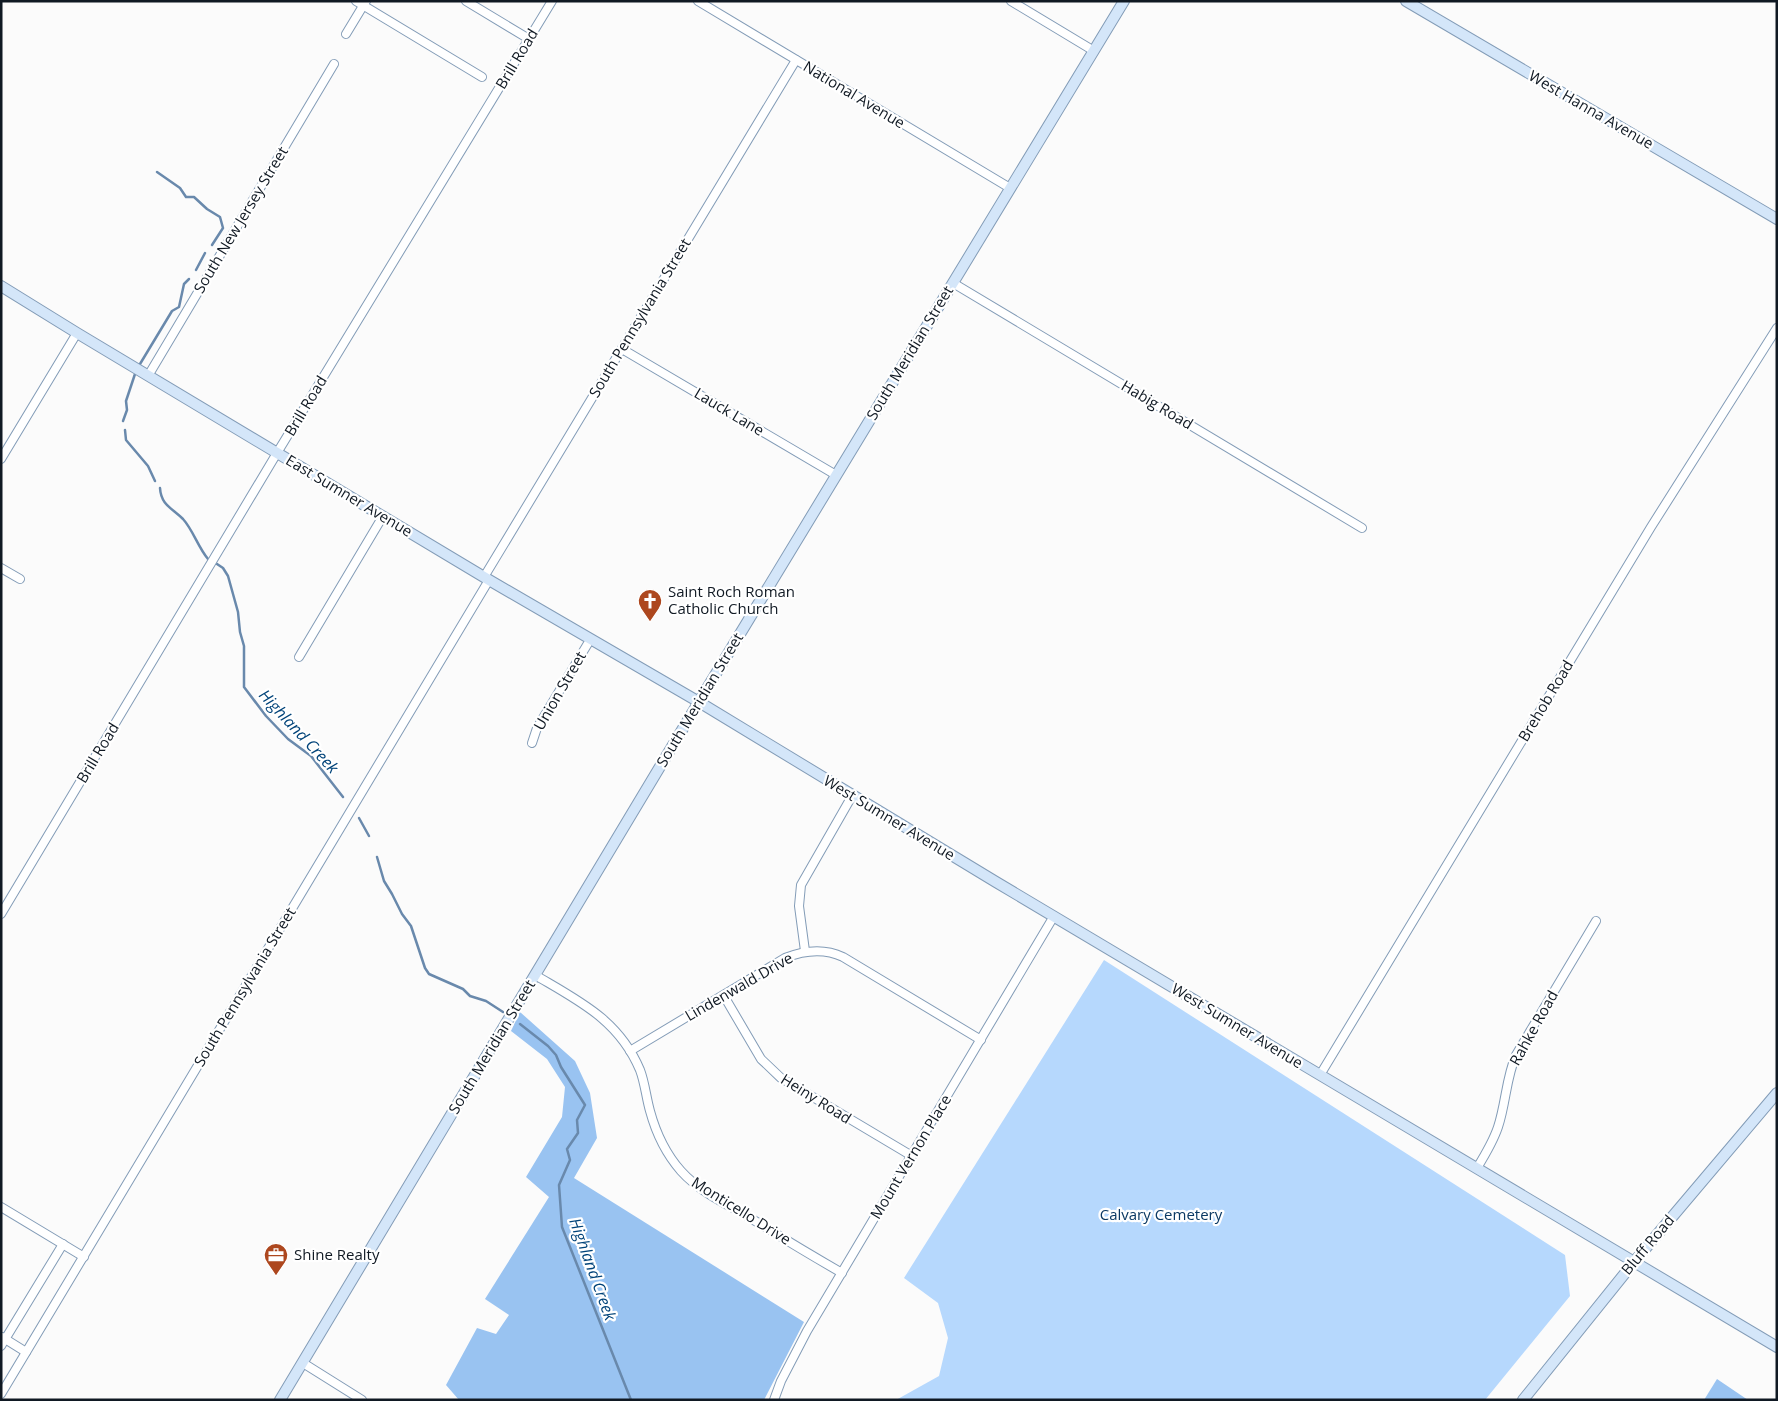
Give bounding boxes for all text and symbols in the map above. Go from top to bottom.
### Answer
street label: Brill Road [490,25,542,92]
street label: National Avenue [800,56,909,132]
street label: West Hanna Avenue [1525,65,1658,153]
street label: South New Jersey Street [188,143,292,296]
street label: South Pennsylvania Street [584,234,695,401]
street label: South Meridian Street [861,282,957,423]
street label: Brill Road [279,372,331,439]
street label: Habig Road [1118,375,1197,433]
street label: Lauck Lane [691,382,768,440]
street label: East Sumner Avenue [283,449,416,541]
place label: Saint Roch Roman Catholic Church [668,581,795,618]
church icon: Saint Roch Roman Catholic Church [637,588,663,622]
street label: South Meridian Street [651,629,747,770]
street label: Union Street [528,647,590,734]
street label: Brehob Road [1513,656,1577,745]
water label: Highland Creek [254,684,345,779]
street label: Brill Road [71,719,123,786]
street label: West Sumner Avenue [820,770,959,864]
street label: South Pennsylvania Street [189,903,300,1070]
street label: Lindenwald Drive [681,947,796,1025]
street label: South Meridian Street [443,976,539,1117]
street label: West Sumner Avenue [1168,978,1307,1072]
street label: Rahke Road [1504,986,1562,1069]
street label: Heiny Road [777,1069,856,1128]
street label: Mount Vernon Place [865,1091,955,1222]
street label: Monticello Drive [688,1172,795,1249]
park label: Calvary Cemetery [1100,1204,1223,1224]
street label: Bluff Road [1616,1210,1678,1279]
water label: Highland Creek [564,1215,622,1324]
office icon: Shine Realty [263,1242,289,1276]
place label: Shine Realty [294,1244,380,1264]

